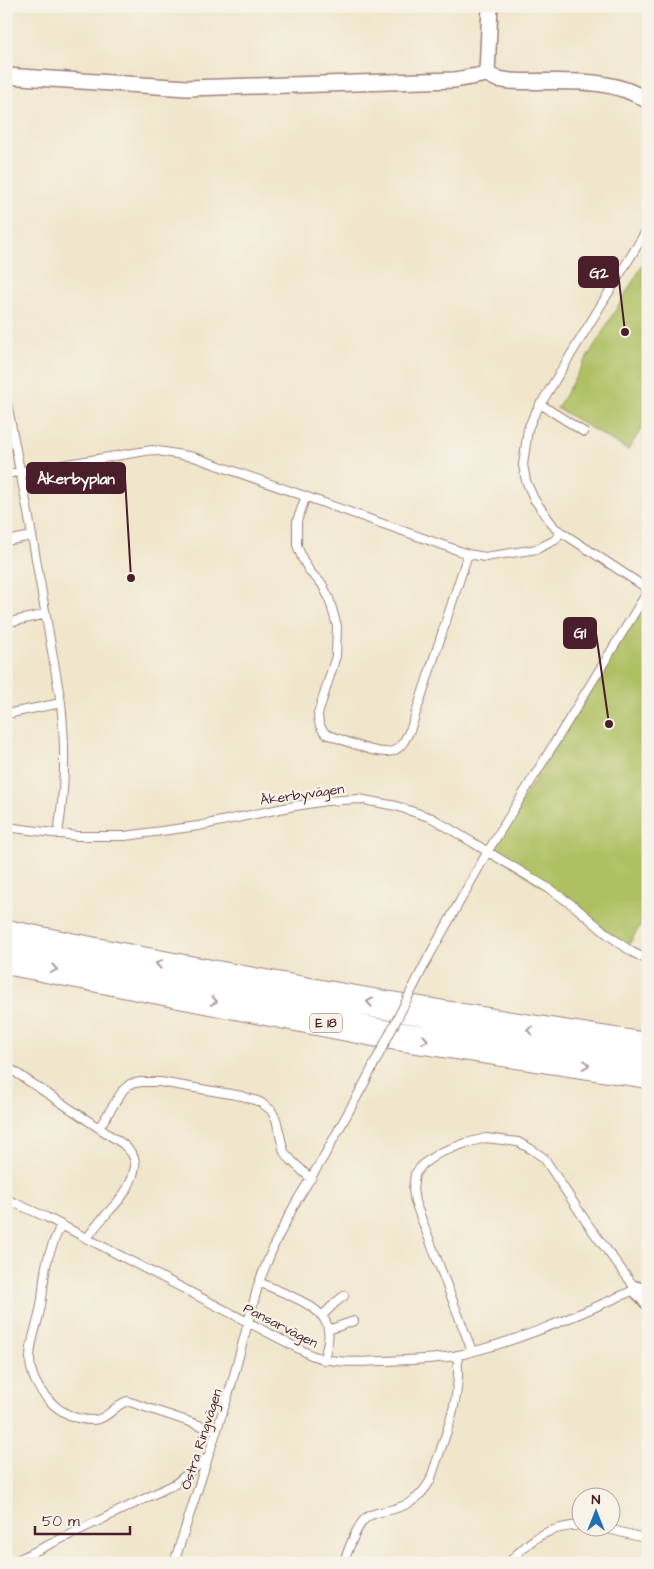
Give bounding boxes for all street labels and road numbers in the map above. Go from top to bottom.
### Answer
street label: Åkerbyvägen [259,779,345,811]
road number: E 18 [310,1014,342,1032]
street label: Pansarvägen [240,1299,321,1353]
street label: Östra Ringvägen [176,1386,228,1492]

